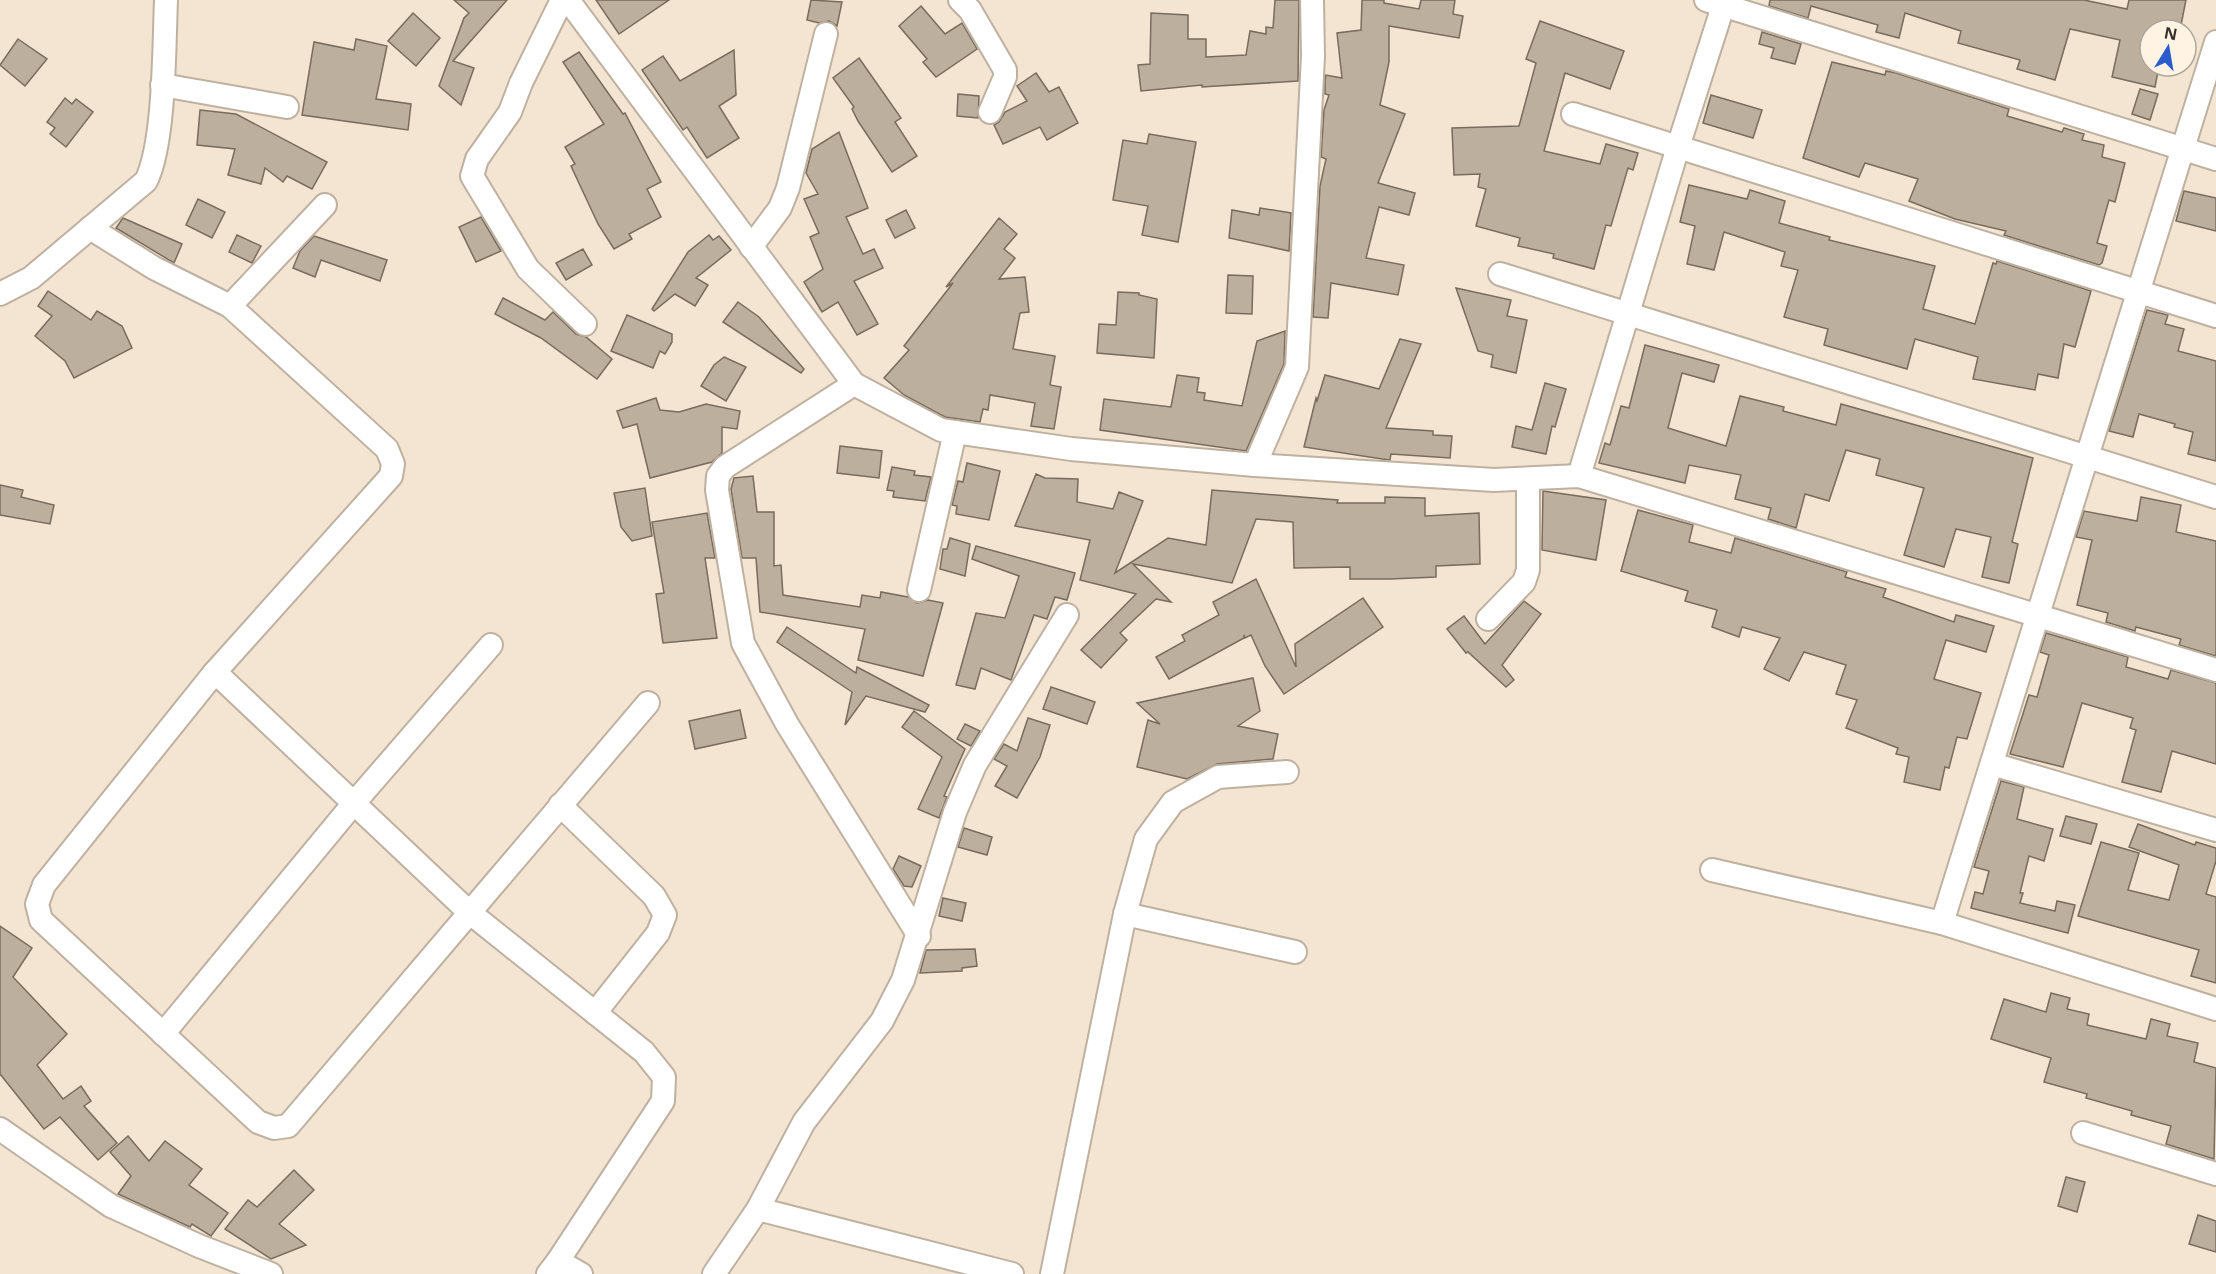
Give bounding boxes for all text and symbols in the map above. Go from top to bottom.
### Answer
north arrow [2138,18,2198,78]
text: N [2162,21,2179,45]

